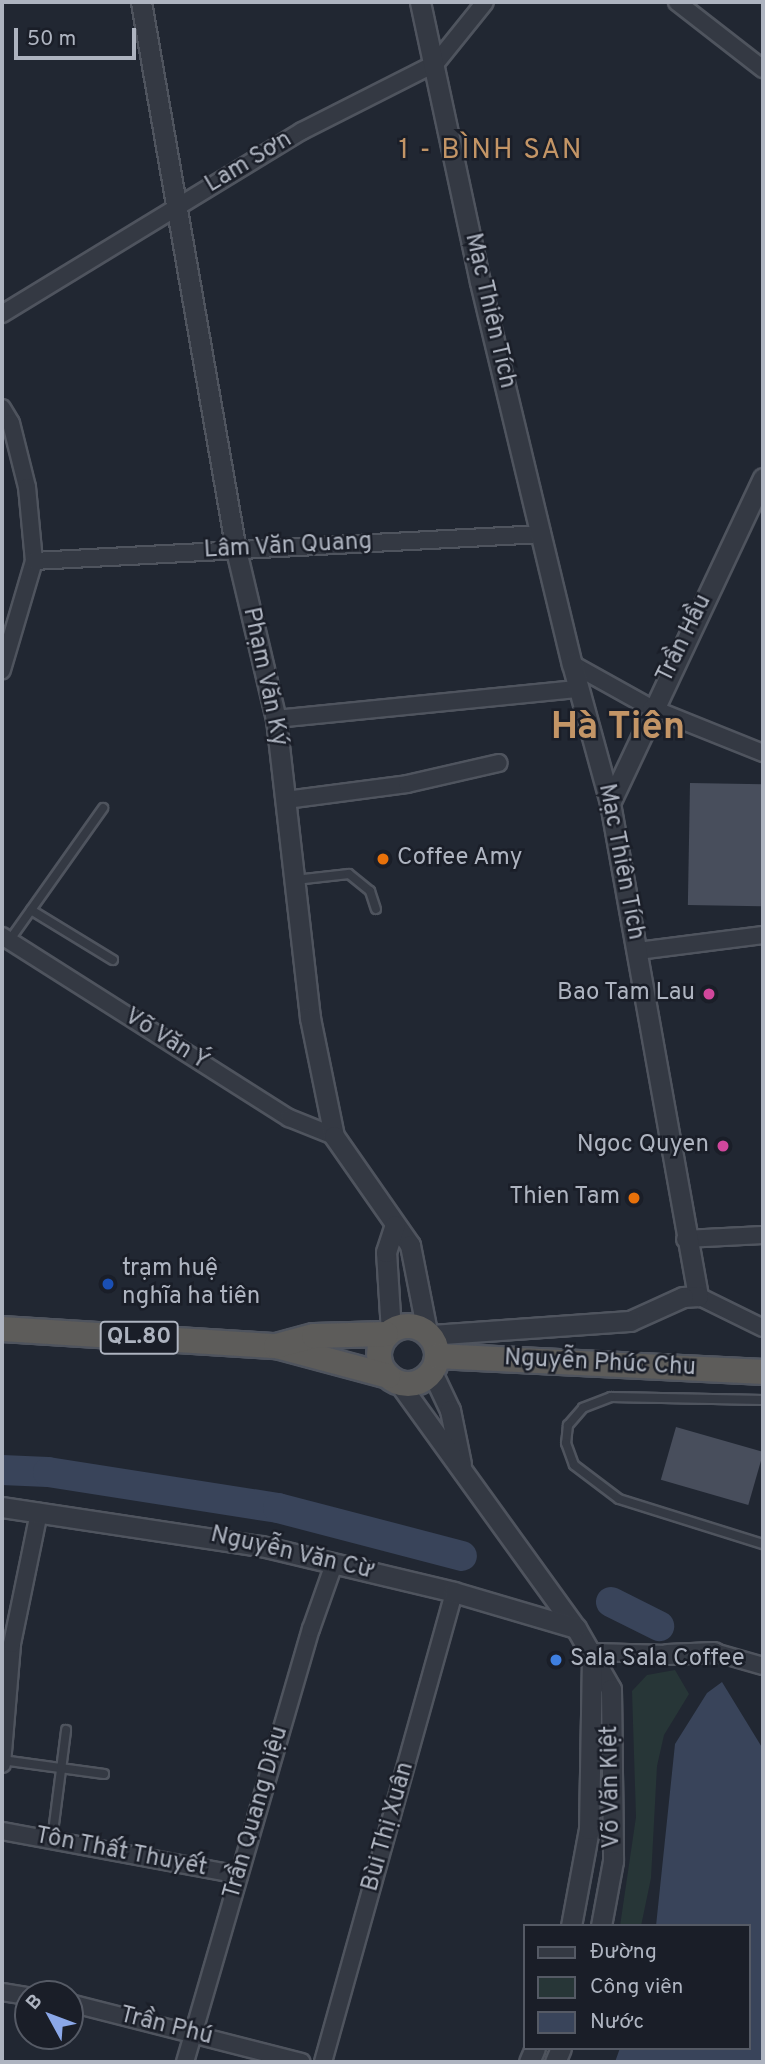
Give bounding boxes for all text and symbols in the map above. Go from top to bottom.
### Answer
scale bar [18,14,140,58]
text: 50 m [27,26,76,53]
street label: Lam Sơn [200,126,298,200]
district label: 1 - BÌNH SAN [400,134,582,168]
street label: Mạc Thiên Tích [457,230,521,392]
street label: Lâm Văn Quang [203,528,373,566]
street label: Trần Hầu [651,590,719,688]
street label: Phạm Văn Ký [235,604,293,750]
district label: Hà Tiên [551,706,685,752]
street label: Mạc Thiên Tích [591,780,649,944]
place label: Coffee Amy [397,845,523,873]
marker: Coffee Amy [375,851,391,867]
place label: Bao Tam Lau [556,980,695,1008]
marker: Bao Tam Lau [701,986,717,1002]
street label: Võ Văn Ý [118,1002,214,1078]
place label: Ngoc Quyen [577,1132,709,1160]
marker: Ngoc Quyen [715,1138,731,1154]
place label: Thien Tam [508,1184,620,1212]
marker: Thien Tam [626,1190,642,1206]
place label: trạm huệ nghĩa ha tiên [122,1256,260,1312]
marker: trạm huệ nghĩa ha tiên [100,1276,116,1292]
road number: QL.80 [99,1318,179,1358]
street label: Nguyễn Phúc Chu [503,1345,697,1383]
street label: Nguyễn Văn Cừ [207,1521,377,1587]
place label: Sala Sala Coffee [570,1646,745,1674]
marker: Sala Sala Coffee [548,1652,564,1668]
street label: Trần Quang Diệu [219,1723,295,1903]
street label: Võ Văn Kiệt [597,1725,627,1849]
street label: Bùi Thị Xuân [357,1759,421,1895]
street label: Tôn Thất Thuyết [32,1822,210,1884]
legend [524,1924,751,2050]
text: Đường [590,1939,657,1966]
text: Công viên [590,1974,683,2001]
north arrow [14,1980,84,2050]
text: B [21,1990,48,2015]
street label: Trần Phú [117,2002,215,2052]
text: Nước [590,2009,644,2036]

